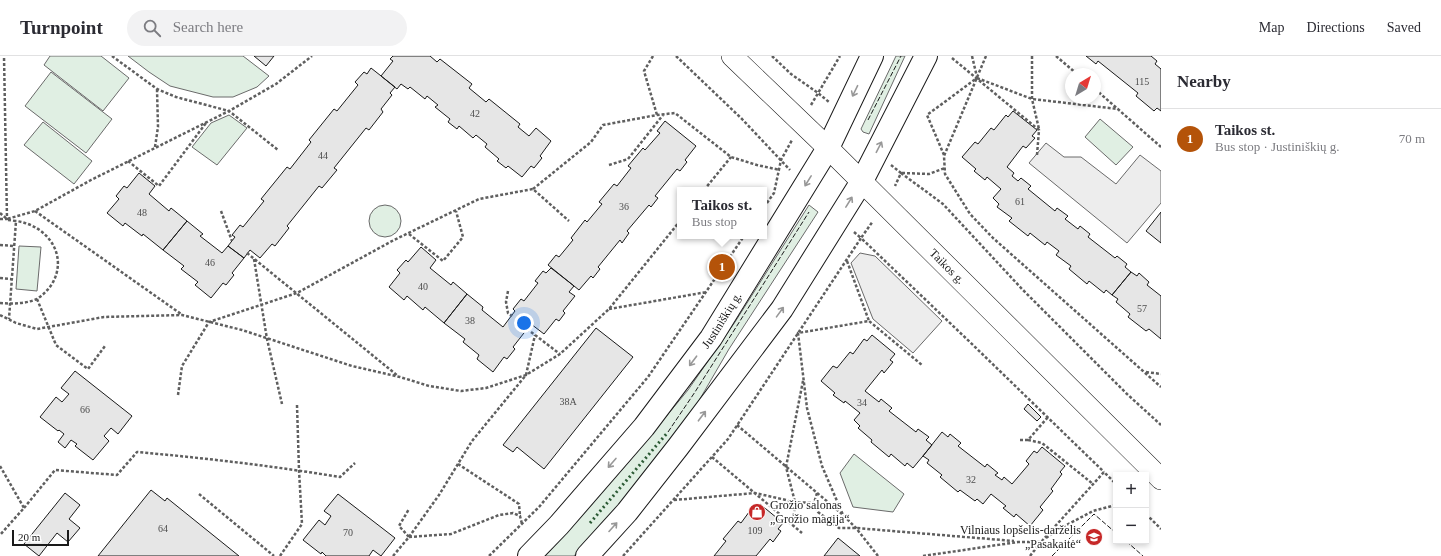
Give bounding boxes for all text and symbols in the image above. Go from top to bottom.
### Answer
search box [127,10,407,46]
text: Turnpoint [20,17,103,38]
icon: search [141,17,163,39]
text: Search here [173,19,243,35]
text: Map [1259,20,1284,35]
text: Directions [1306,20,1365,35]
text: Saved [1387,20,1421,35]
north arrow [1065,68,1101,104]
text: Nearby [1177,72,1231,91]
house number: 115 [1135,76,1149,87]
one-way arrow [851,85,859,97]
house number: 42 [470,108,480,119]
text: Taikos st. [1215,122,1275,138]
text: 1 [1187,131,1193,146]
text: 70 m [1399,131,1425,146]
text: Bus stop · Justiniškių g. [1215,139,1340,154]
one-way arrow [876,141,884,153]
house number: 44 [318,150,328,161]
one-way arrow [804,175,812,186]
popup [677,187,767,239]
house number: 61 [1015,196,1025,207]
text: Taikos st. [692,197,752,213]
one-way arrow [845,197,853,208]
house number: 36 [619,201,629,212]
house number: 48 [137,207,147,218]
text: Bus stop [692,214,737,229]
street label: Taikos g. [927,246,968,287]
pin: 1 [709,252,735,282]
house number: 46 [205,257,215,268]
house number: 40 [418,281,428,292]
street label: Justiniškių g. [699,290,744,351]
house number: 57 [1137,303,1147,314]
one-way arrow [776,306,784,317]
your location [514,313,534,333]
house number: 38 [465,315,475,326]
one-way arrow [689,356,697,367]
house number: 38A [559,396,577,407]
house number: 34 [857,397,867,408]
house number: 66 [80,404,90,415]
one-way arrow [698,410,706,421]
one-way arrow [608,458,617,468]
map controls [1113,472,1149,544]
button: + [1113,472,1149,508]
house number: 32 [966,474,976,485]
place label: Grožio salonas „Grožio magija“ [770,498,850,526]
shop icon: Grožio salonas „Grožio magija“ [747,502,767,522]
button: − [1113,508,1149,544]
one-way arrow [608,522,618,532]
house number: 64 [158,523,168,534]
place label: Vilniaus lopšelis-darželis „Pasakaitė“ [960,523,1081,551]
house number: 109 [748,525,763,536]
house number: 70 [343,527,353,538]
school or university icon: Vilniaus lopšelis-darželis „Pasakaitė“ [1084,527,1104,547]
scale bar [12,528,69,547]
text: 20 m [18,531,40,543]

